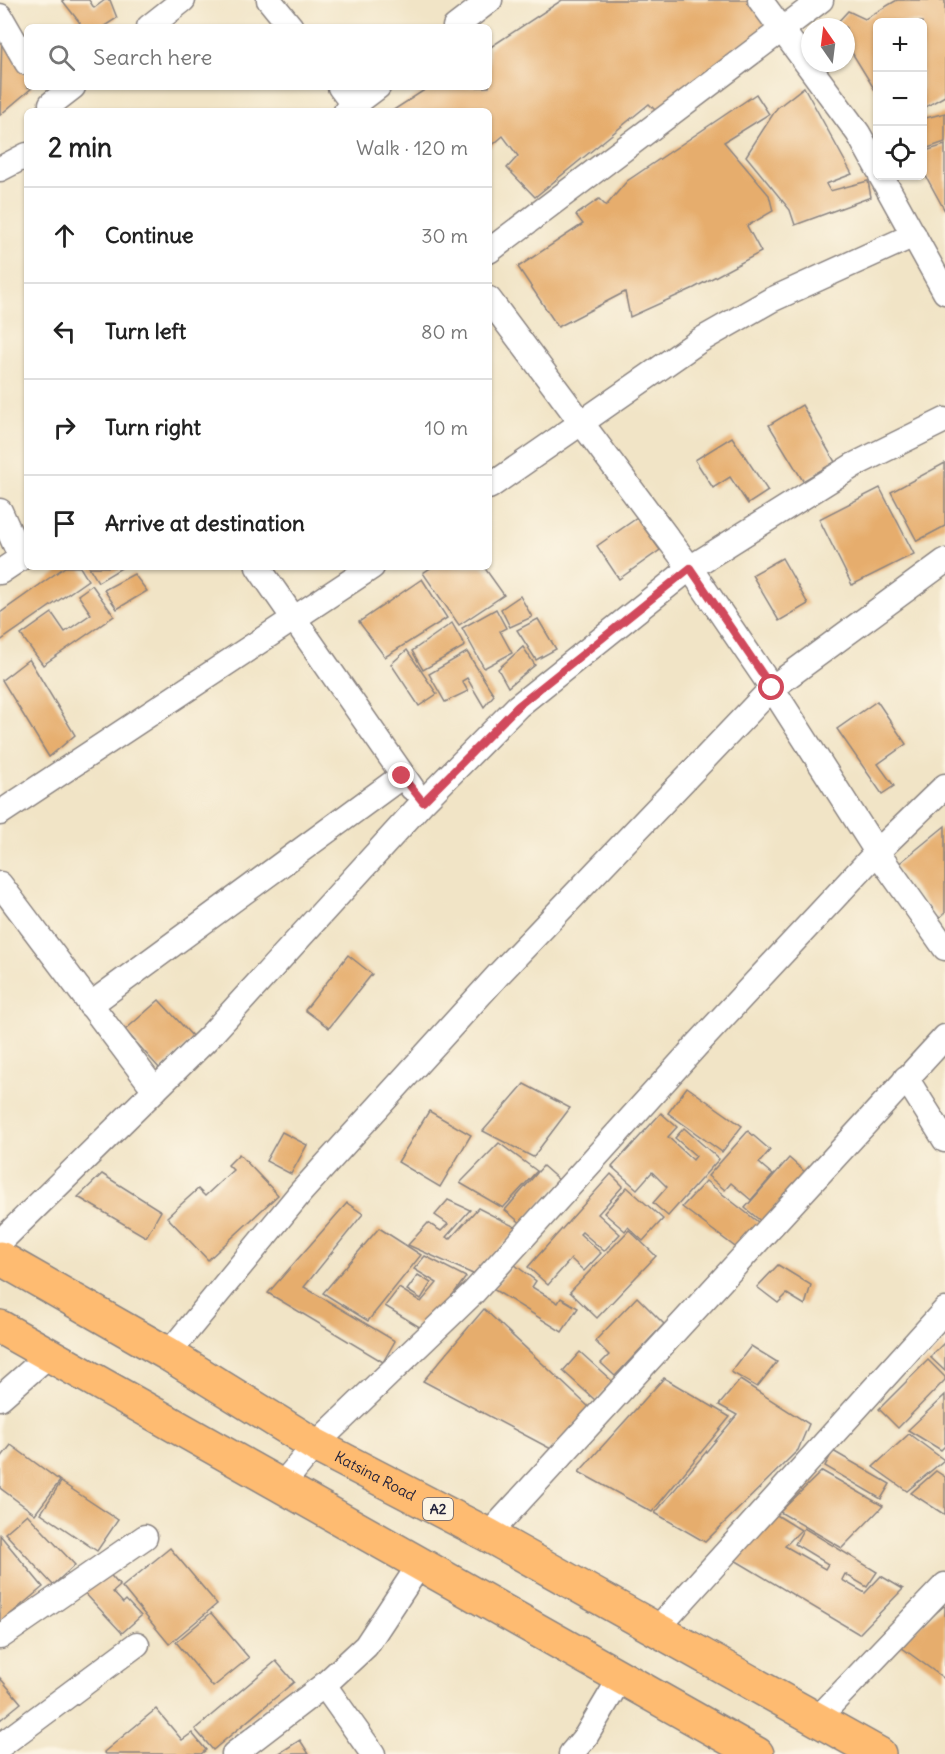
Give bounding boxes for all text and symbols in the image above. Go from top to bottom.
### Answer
north arrow [801,18,855,72]
map controls [873,18,927,180]
button: + [873,18,927,72]
search box [24,24,492,90]
icon: search [45,41,78,74]
text: Search here [93,43,212,71]
button: − [873,72,927,126]
button: locate [873,126,927,180]
text: 2 min [48,131,112,164]
text: Walk · 120 m [356,135,468,160]
icon: ahead [48,219,81,252]
text: Continue [105,221,194,249]
text: 30 m [421,223,468,248]
icon: left [48,315,81,348]
text: Turn left [105,317,186,345]
text: 80 m [421,319,468,344]
icon: right [48,411,81,444]
text: Turn right [105,413,201,441]
text: 10 m [425,415,468,440]
icon: arrive [48,507,81,540]
text: Arrive at destination [105,509,305,537]
route start [758,674,784,700]
route end [388,762,414,788]
street label: Katsina Road [331,1447,419,1505]
road number: A2 [423,1498,453,1520]

